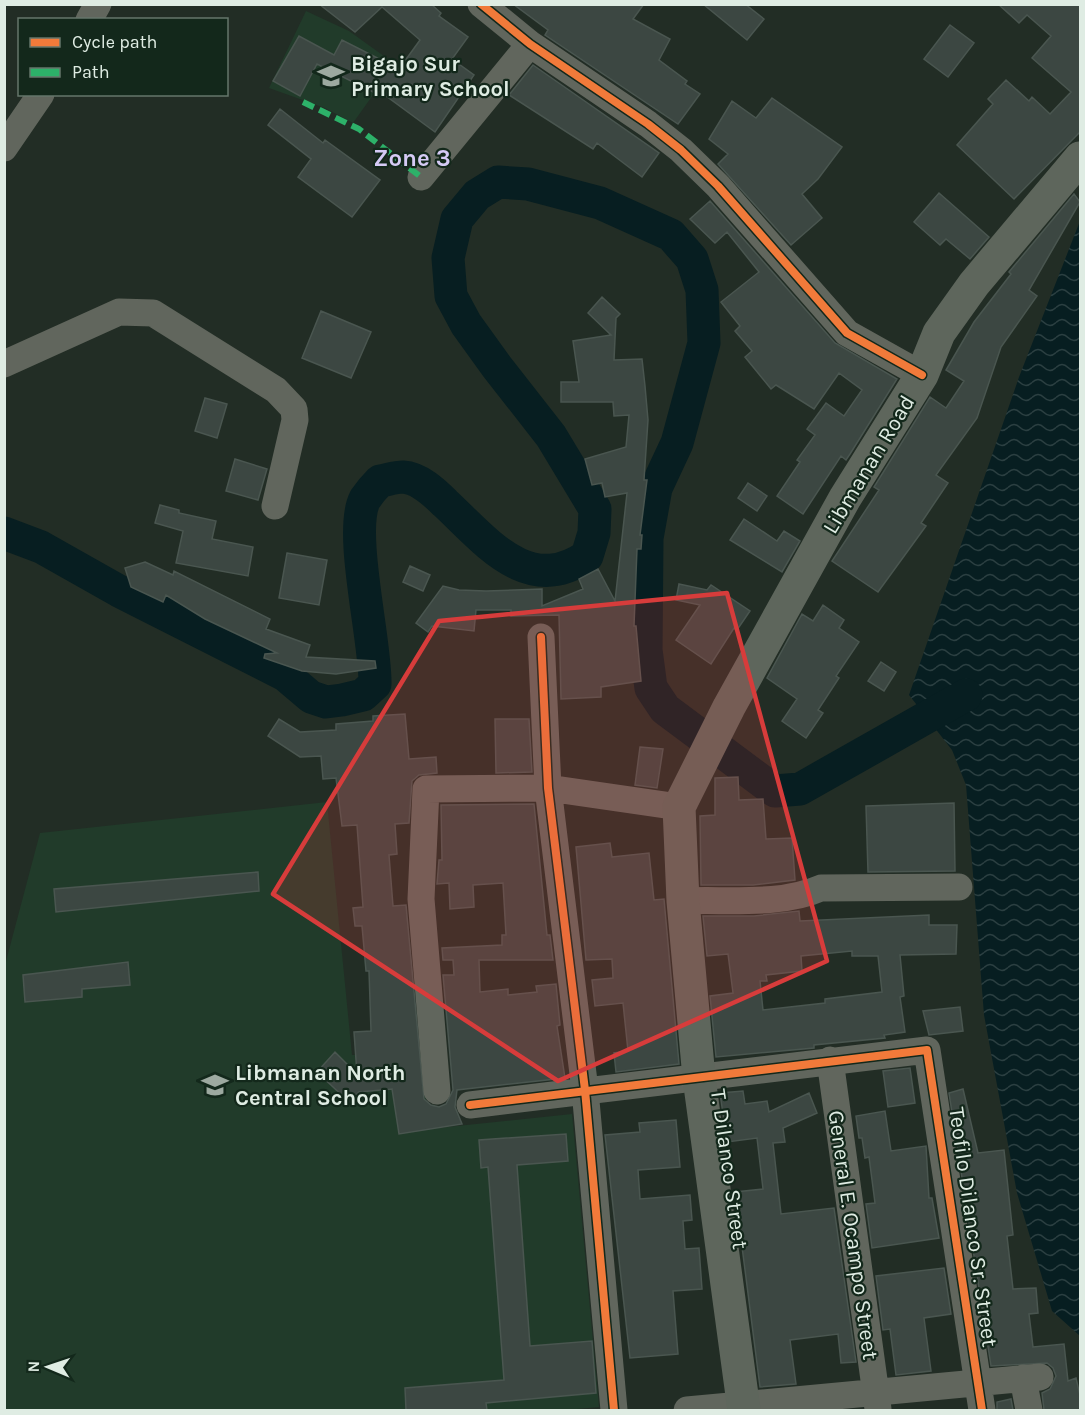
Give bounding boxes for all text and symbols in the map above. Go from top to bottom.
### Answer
legend [18,18,228,96]
text: Cycle path [72,31,157,53]
place label: Bigajo Sur Primary School [351,51,510,102]
text: Path [72,61,110,83]
school or university icon: Bigajo Sur Primary School [316,61,346,91]
district label: Zone 3 [373,144,451,172]
street label: Libmanan Road [817,390,920,539]
place label: Libmanan North Central School [235,1060,405,1111]
school or university icon: Libmanan North Central School [200,1070,230,1100]
street label: T. Dilanco Street [705,1087,753,1251]
street label: Teofilo Dilanco Sr. Street [943,1105,1003,1349]
street label: General E. Ocampo Street [823,1109,883,1362]
north arrow [18,1337,78,1397]
text: N [24,1360,43,1373]

